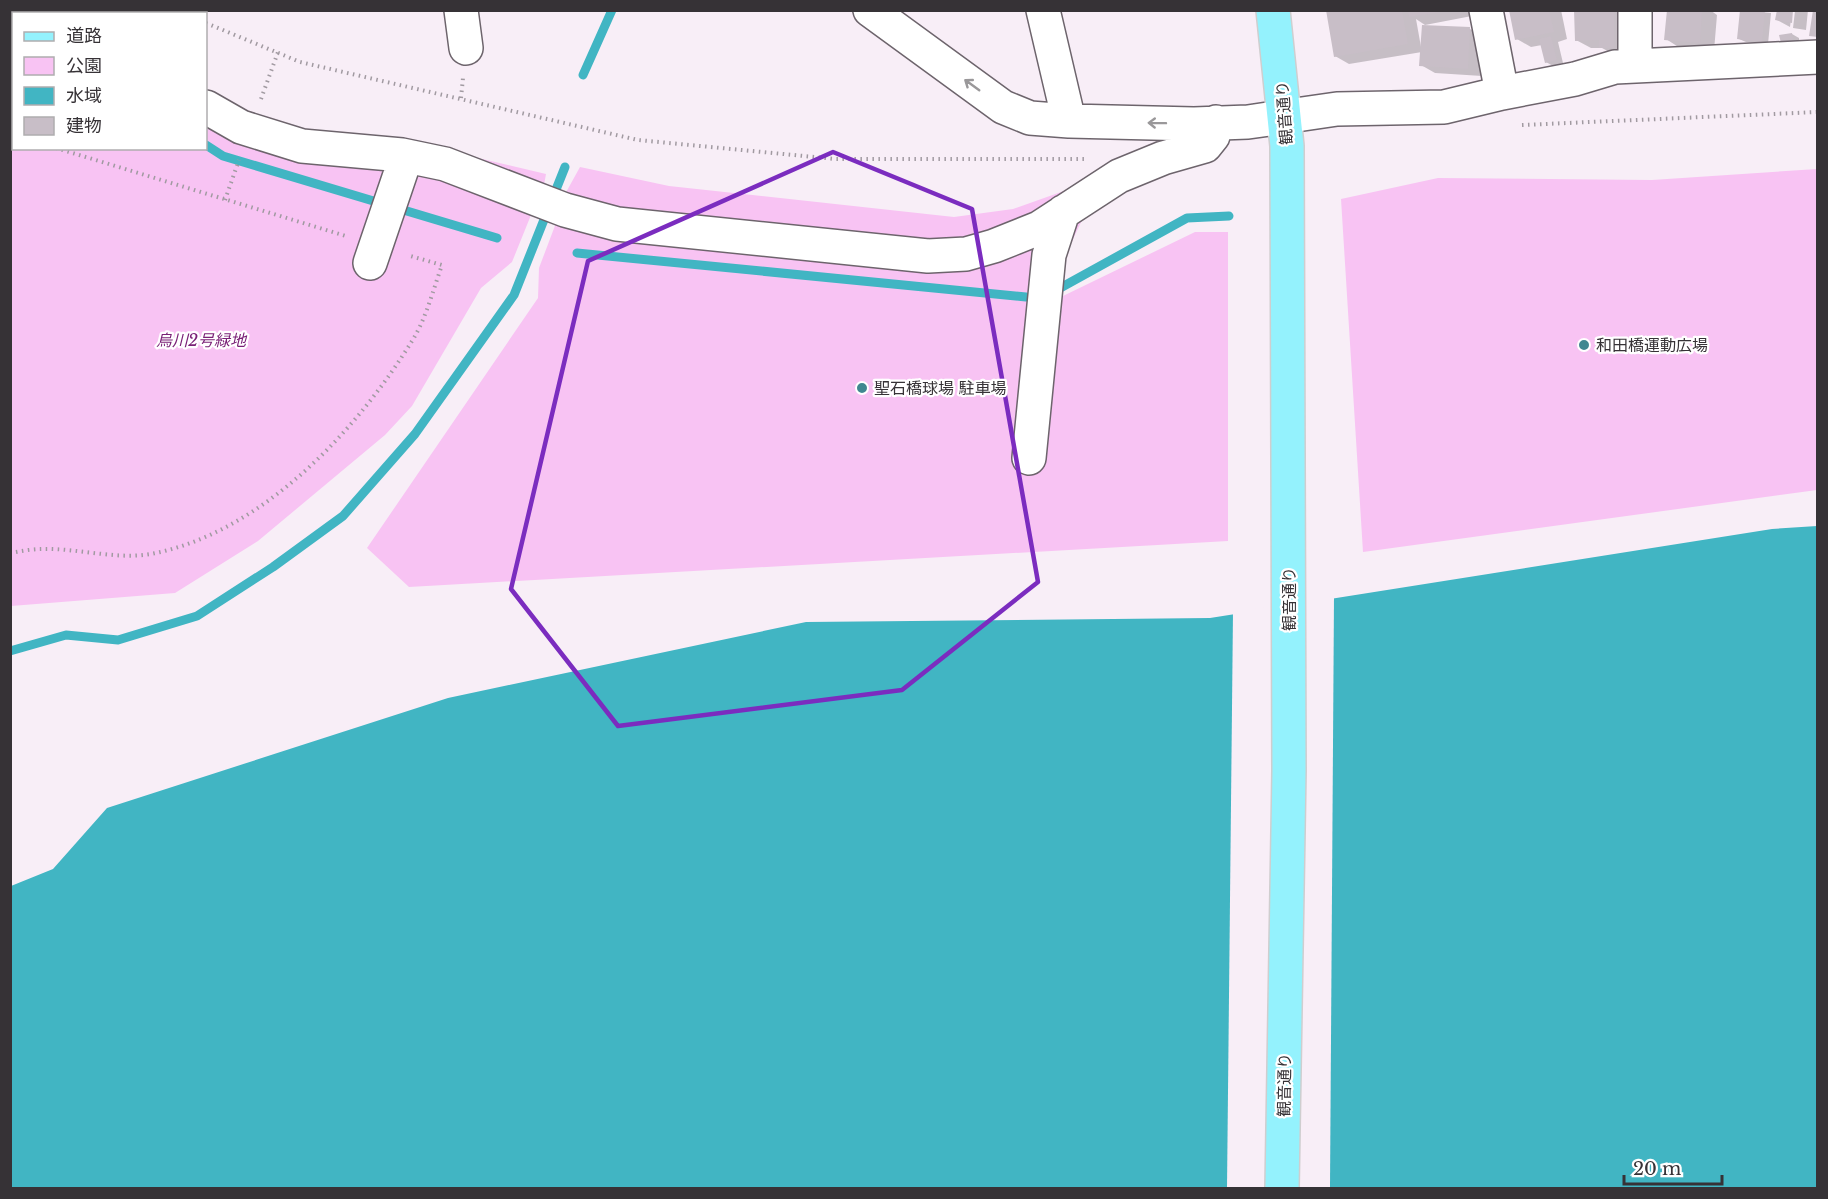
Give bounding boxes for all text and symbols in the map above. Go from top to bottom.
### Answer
legend [12,12,207,150]
text: 道路 [66,25,102,47]
text: 公園 [66,55,102,77]
one-way arrow [964,78,980,91]
street label: 観音通り [1272,80,1296,146]
text: 水域 [66,85,102,107]
text: 建物 [66,115,102,137]
one-way arrow [1148,117,1168,129]
park label: 烏川2号緑地 [156,330,248,350]
place label: 和田橋運動広場 [1596,335,1708,355]
marker: 和田橋運動広場 [1577,338,1591,352]
place label: 聖石橋球場 駐車場 [874,378,1007,398]
marker: 聖石橋球場 駐車場 [855,381,869,395]
street label: 観音通り [1279,567,1299,631]
street label: 観音通り [1273,1053,1295,1117]
scale bar [1624,1148,1722,1186]
text: 20 m [1633,1158,1681,1180]

